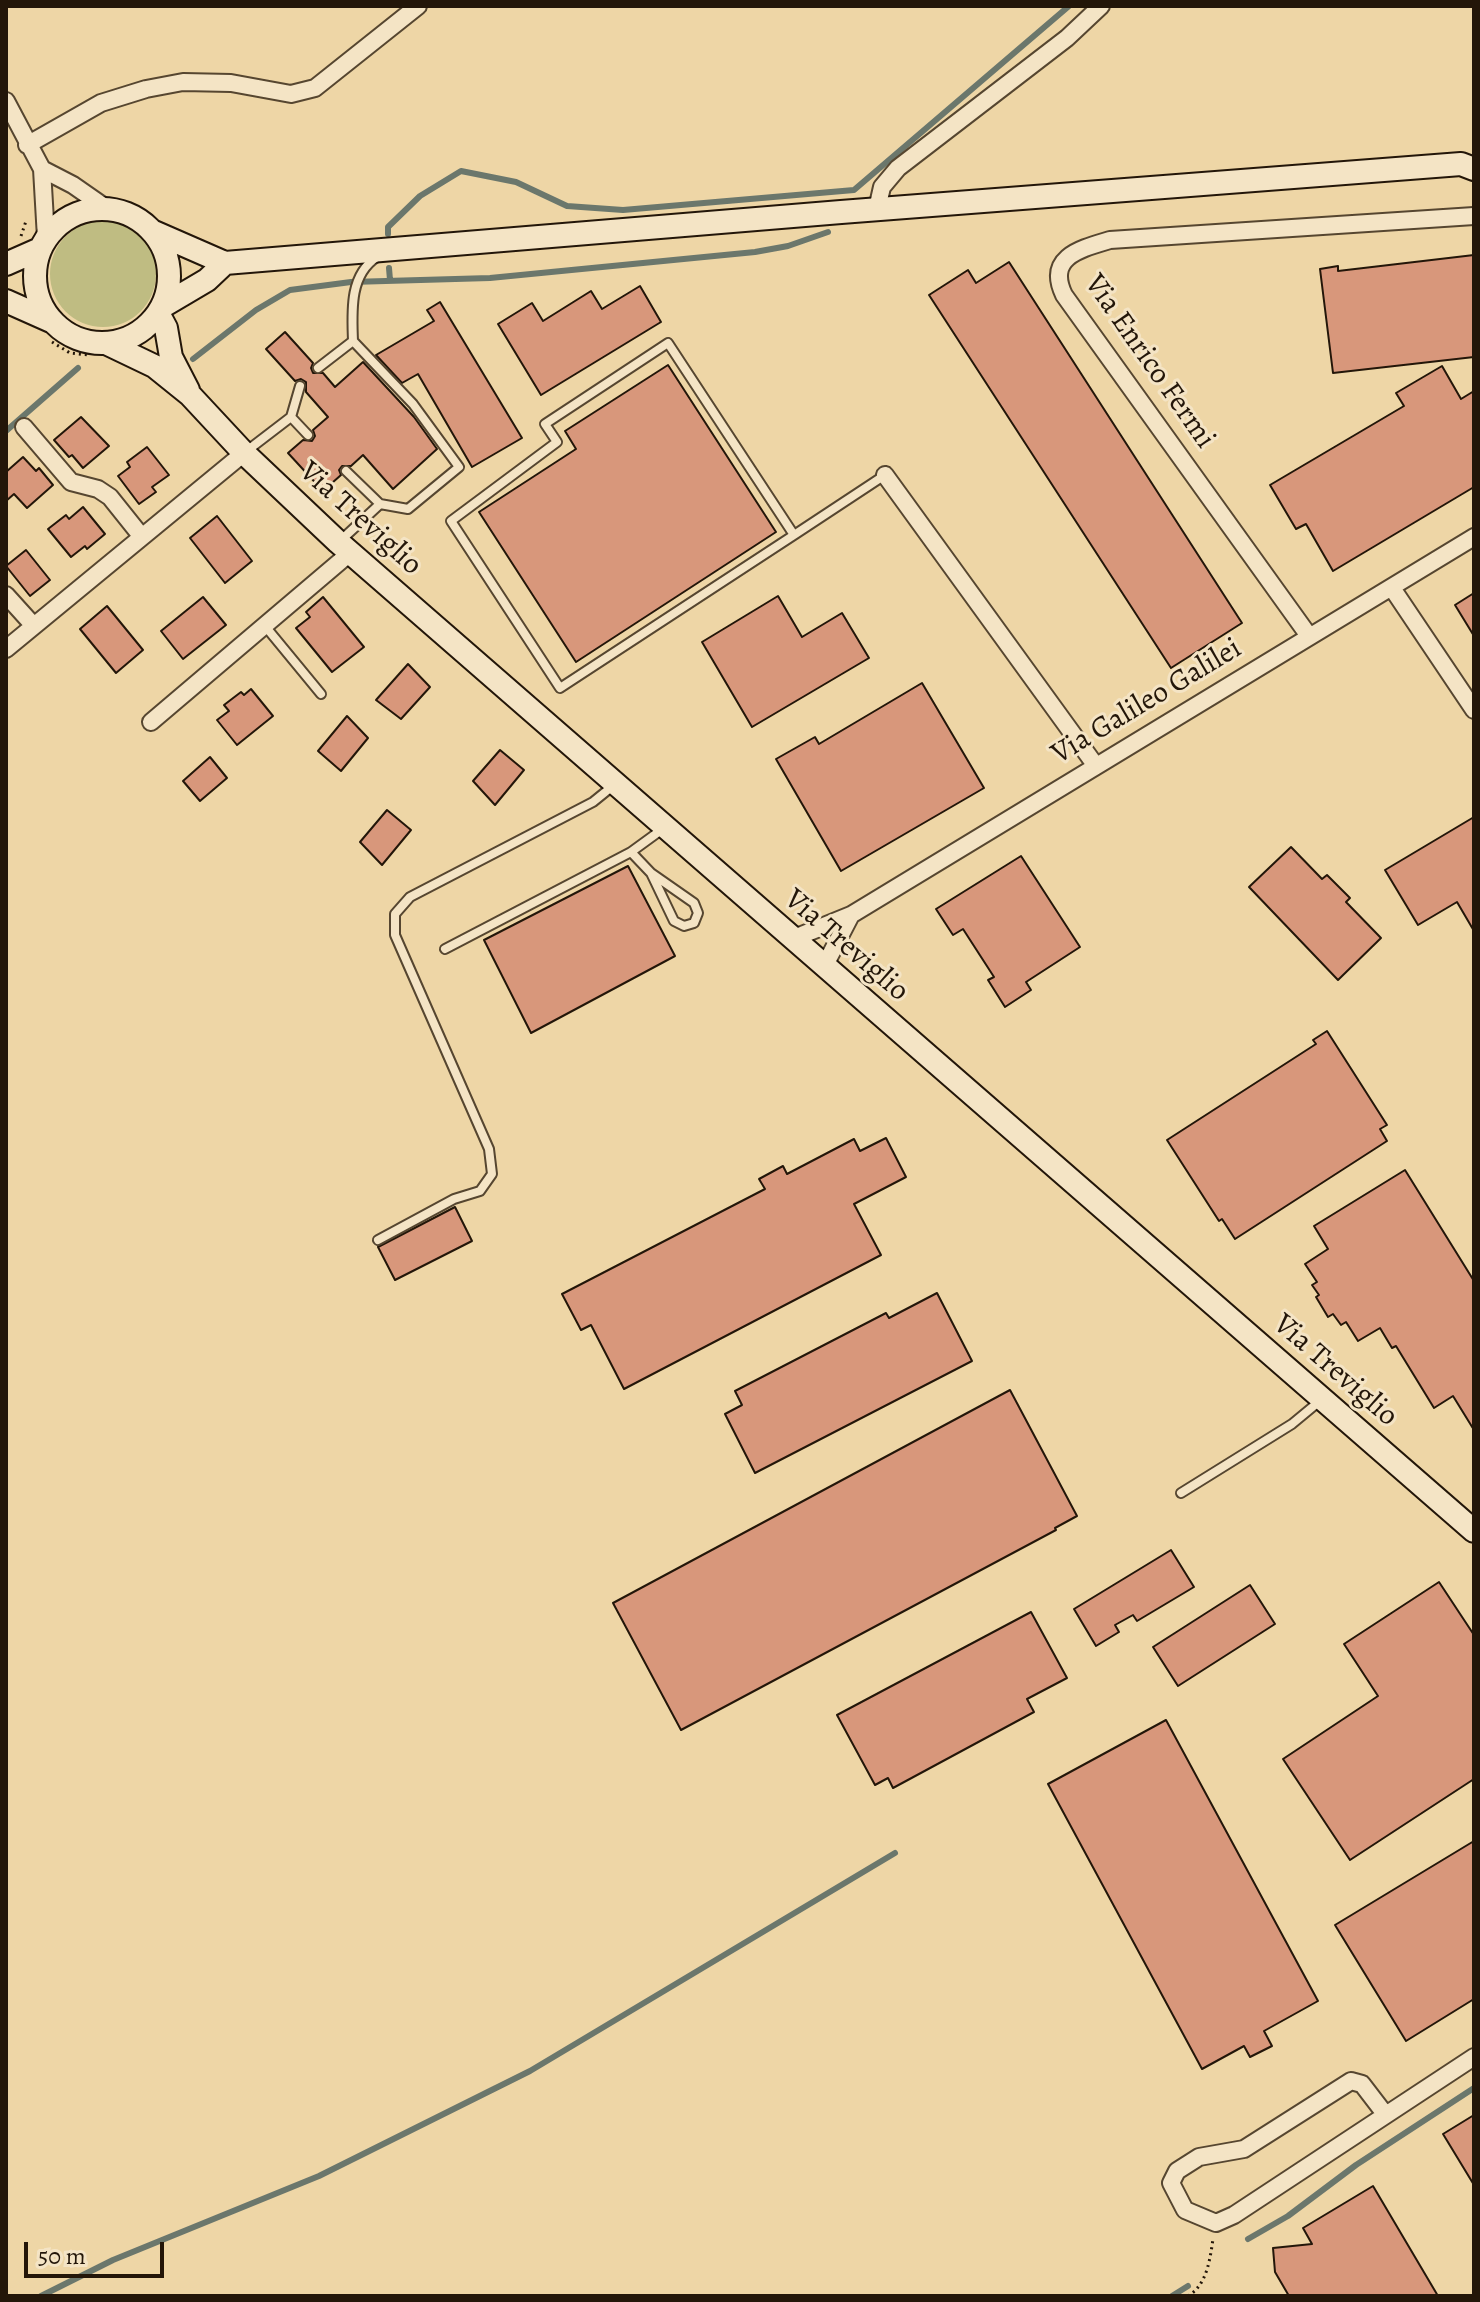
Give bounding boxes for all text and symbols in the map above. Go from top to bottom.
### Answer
street label: Via Enrico Fermi [1076,268,1222,456]
street label: Via Treviglio [291,454,429,584]
street label: Via Galileo Galilei [1045,631,1249,773]
street label: Via Treviglio [776,882,916,1010]
street label: Via Treviglio [1265,1307,1405,1435]
scale bar [28,2226,168,2276]
text: 50 m [38,2240,86,2272]

